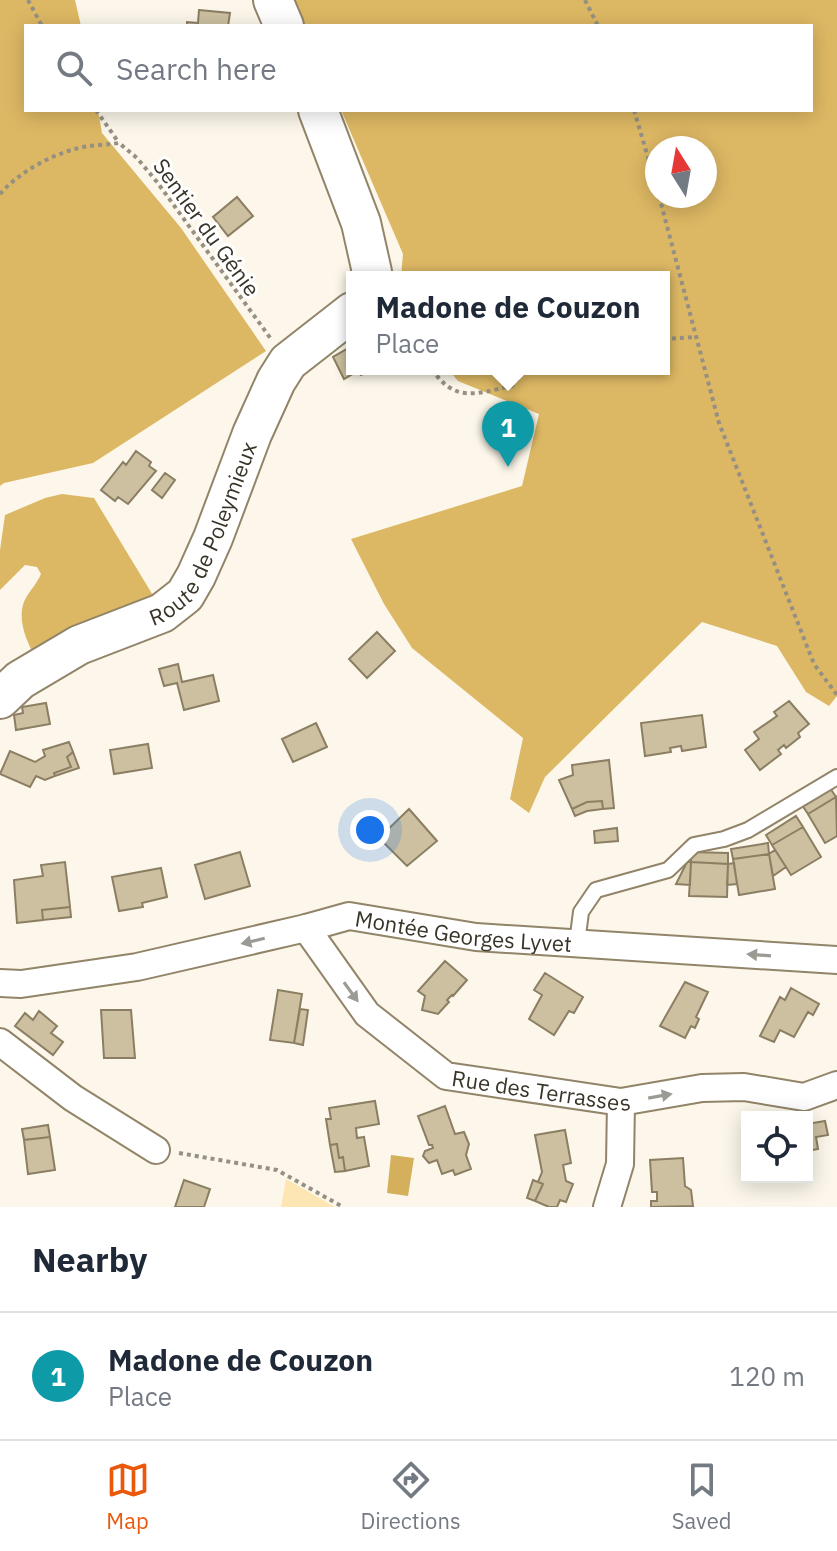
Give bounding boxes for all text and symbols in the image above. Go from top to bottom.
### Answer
search box [24,24,813,112]
icon: search [52,46,96,90]
text: Search here [116,49,277,88]
north arrow [645,136,717,208]
street label: Sentier du Génie [147,152,267,302]
popup [346,271,670,375]
text: Madone de Couzon [375,287,641,326]
text: Place [375,326,439,360]
pin: 1 [482,401,534,467]
street label: Route de Poleymieux [144,437,262,631]
your location [350,810,390,850]
street label: Montée Georges Lyvet [353,903,573,958]
one-way arrow [240,935,265,947]
one-way arrow [746,948,771,961]
one-way arrow [343,981,358,1002]
street label: Rue des Terrasses [450,1063,632,1117]
one-way arrow [647,1090,672,1102]
map controls [741,1111,813,1183]
button: locate [741,1111,813,1183]
text: Nearby [32,1237,147,1281]
text: Madone de Couzon [108,1340,373,1379]
text: 1 [50,1359,66,1393]
text: 120 m [729,1359,805,1393]
text: Place [108,1379,172,1413]
tab: Map [106,1458,150,1535]
tab: Directions [361,1458,461,1535]
tab: Saved [672,1458,731,1535]

